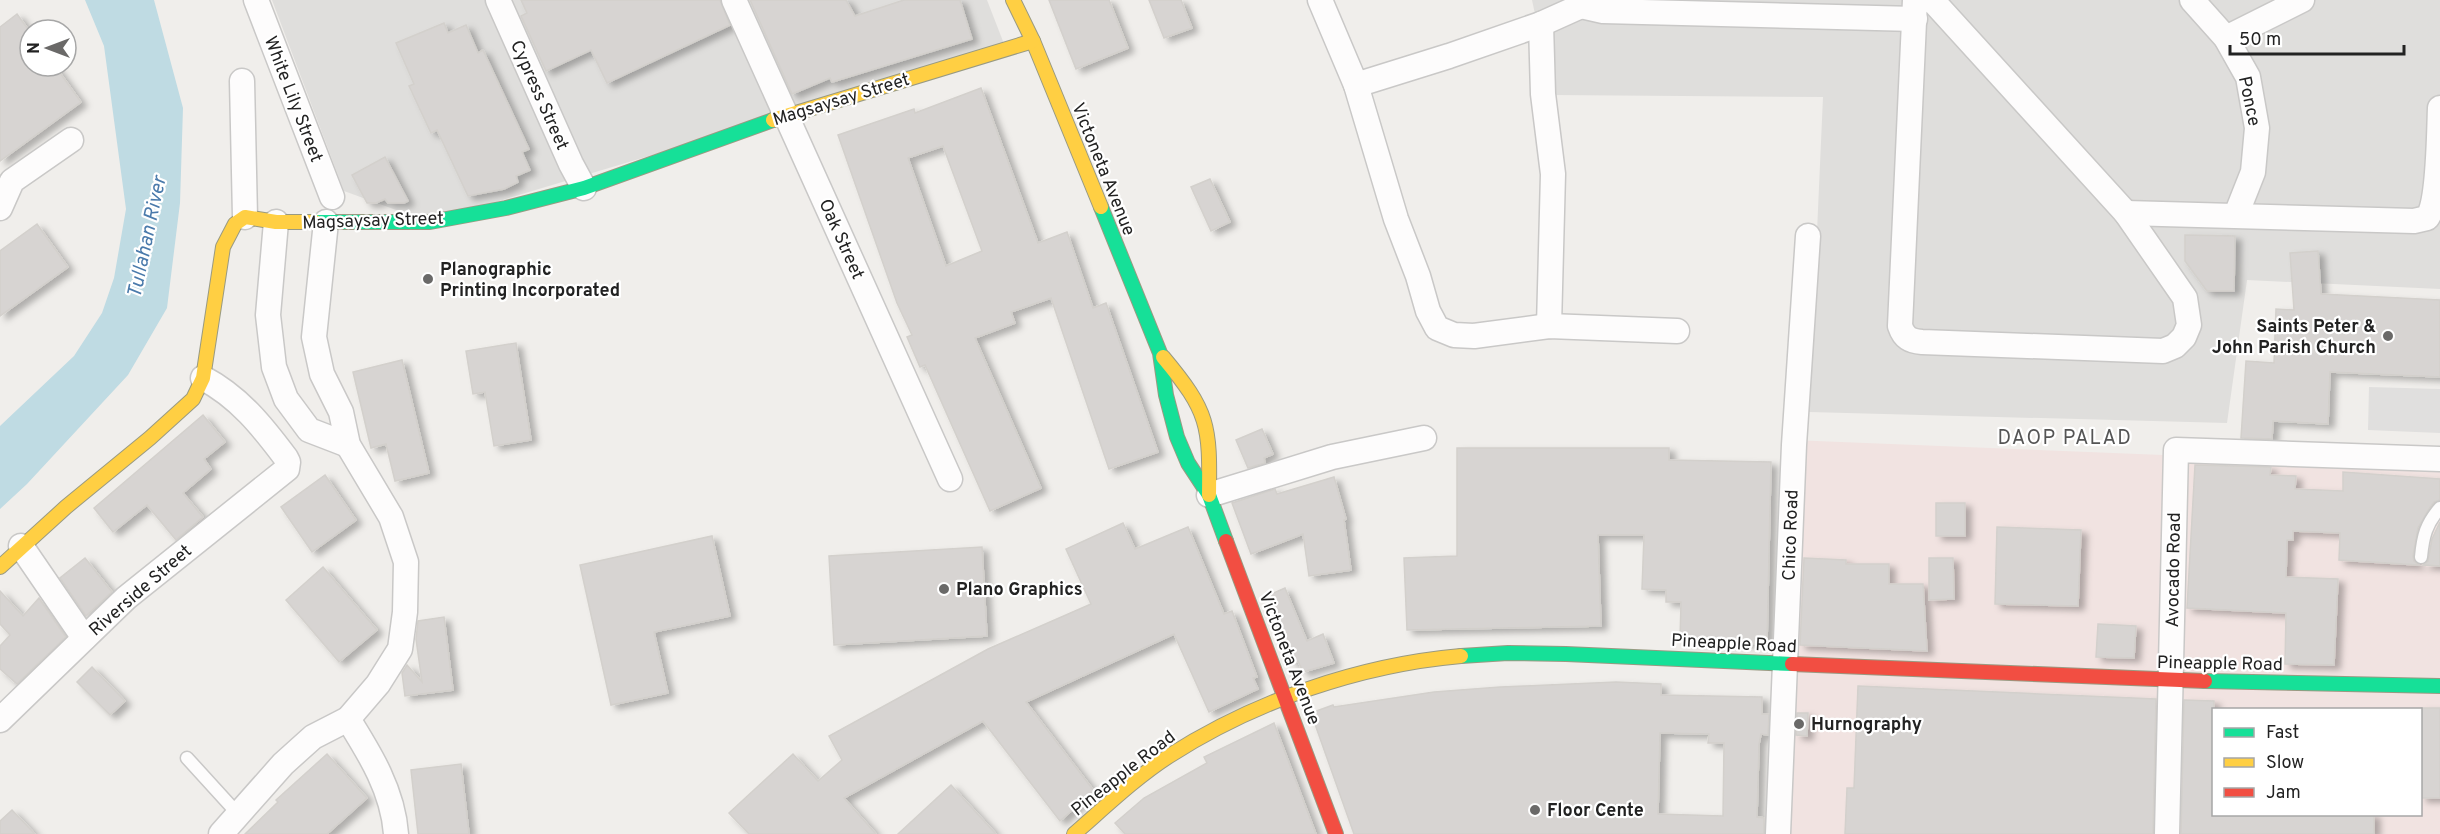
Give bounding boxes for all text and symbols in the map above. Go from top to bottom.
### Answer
north arrow [18,18,78,78]
scale bar [2230,18,2404,56]
text: 50 m [2239,29,2281,52]
street label: White Lily Street [258,33,327,166]
street label: Cypress Street [504,37,573,154]
text: N [25,42,45,54]
street label: Magsaysay Street [770,69,913,132]
street label: Ponce [2232,74,2265,128]
street label: Victoneta Avenue [1065,100,1140,239]
water label: Tullahan River [122,173,174,301]
street label: Oak Street [813,196,869,283]
street label: Magsaysay Street [302,208,444,235]
place label: Planographic Printing Incorporated [440,259,620,303]
marker: Planographic Printing Incorporated [421,272,435,286]
place label: Saints Peter & John Parish Church [2212,316,2376,360]
marker: Saints Peter & John Parish Church [2381,329,2395,343]
district label: DAOP PALAD [1998,426,2132,452]
street label: Chico Road [1778,489,1805,581]
street label: Avocado Road [2162,512,2187,628]
street label: Riverside Street [85,540,197,642]
place label: Plano Graphics [956,579,1083,602]
marker: Plano Graphics [937,582,951,596]
street label: Victoneta Avenue [1253,588,1325,729]
street label: Pineapple Road [1670,630,1798,659]
street label: Pineapple Road [2157,652,2283,677]
legend [2212,708,2422,816]
place label: Hurnography [1811,714,1922,737]
marker: Hurnography [1792,717,1806,731]
text: Fast [2266,722,2299,745]
street label: Pineapple Road [1067,726,1181,822]
text: Slow [2266,752,2304,775]
text: Jam [2266,782,2301,805]
place label: Floor Cente [1547,800,1644,823]
marker: Floor Cente [1528,803,1542,817]

